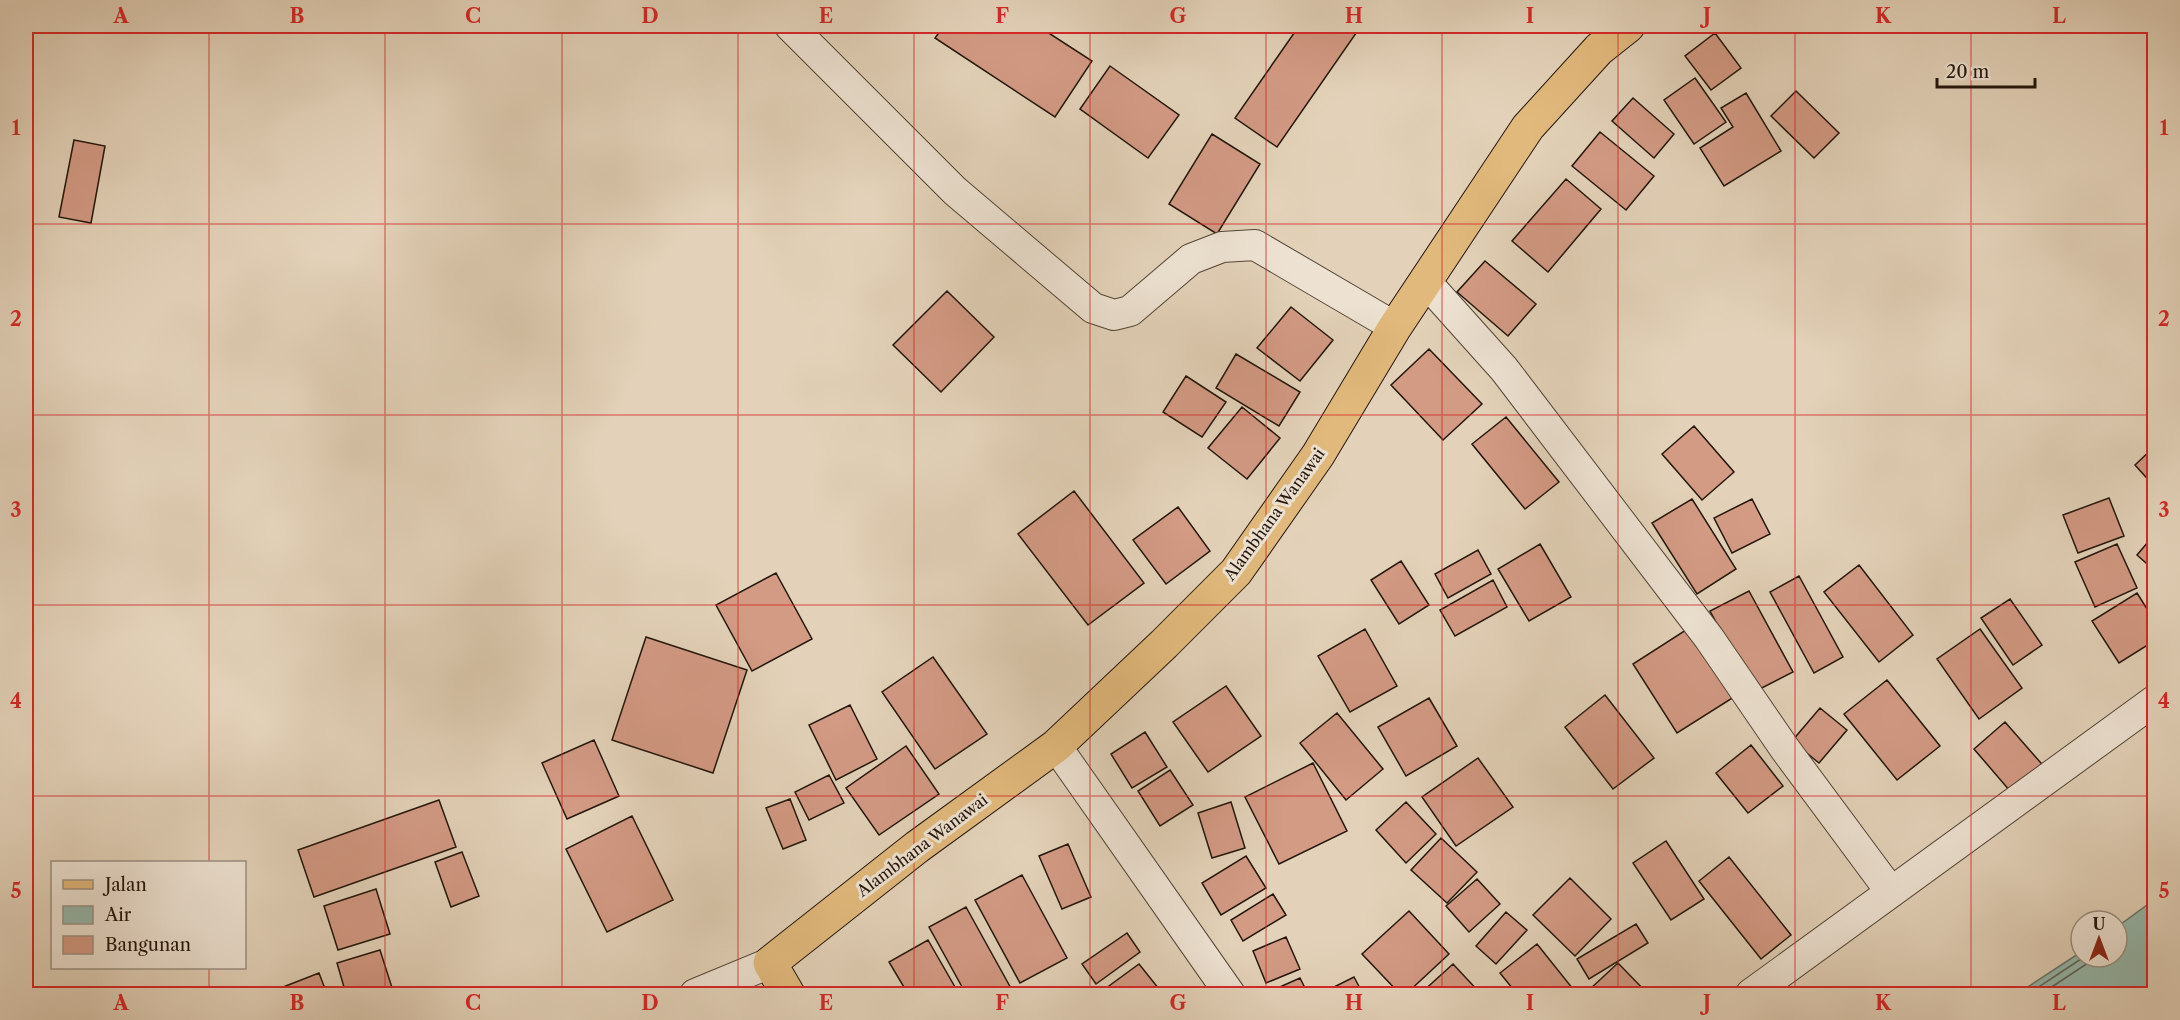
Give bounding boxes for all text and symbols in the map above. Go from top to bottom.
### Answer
text: A [112,4,129,28]
text: B [290,4,305,28]
text: C [465,4,481,28]
text: D [641,4,659,28]
text: E [819,4,833,28]
text: F [995,4,1009,28]
text: G [1170,4,1187,28]
text: H [1345,4,1363,28]
text: I [1526,4,1534,28]
text: J [1699,4,1711,28]
text: K [1875,4,1892,28]
text: L [2052,4,2066,28]
scale bar [1937,51,2034,89]
text: 20 m [1946,61,1990,83]
text: 1 [12,116,21,140]
text: 1 [2160,116,2169,140]
text: 2 [10,307,22,331]
text: 2 [2158,307,2170,331]
street label: Alambhana Wanawai [1219,444,1329,585]
text: 3 [10,498,22,522]
text: 3 [2158,498,2170,522]
text: 4 [10,689,22,713]
text: 4 [2158,689,2170,713]
street label: Alambhana Wanawai [852,789,991,901]
legend [51,861,246,969]
text: Jalan [102,874,147,896]
text: 5 [10,879,22,903]
text: 5 [2158,879,2170,903]
text: Air [104,904,132,926]
north arrow [2069,909,2129,969]
text: U [2093,914,2106,934]
text: Bangunan [105,934,191,956]
text: A [112,991,129,1015]
text: B [290,991,305,1015]
text: C [465,991,481,1015]
text: D [641,991,659,1015]
text: E [819,991,833,1015]
text: F [995,991,1009,1015]
text: G [1170,991,1187,1015]
text: H [1345,991,1363,1015]
text: I [1526,991,1534,1015]
text: J [1699,991,1711,1015]
text: K [1875,991,1892,1015]
text: L [2052,991,2066,1015]

